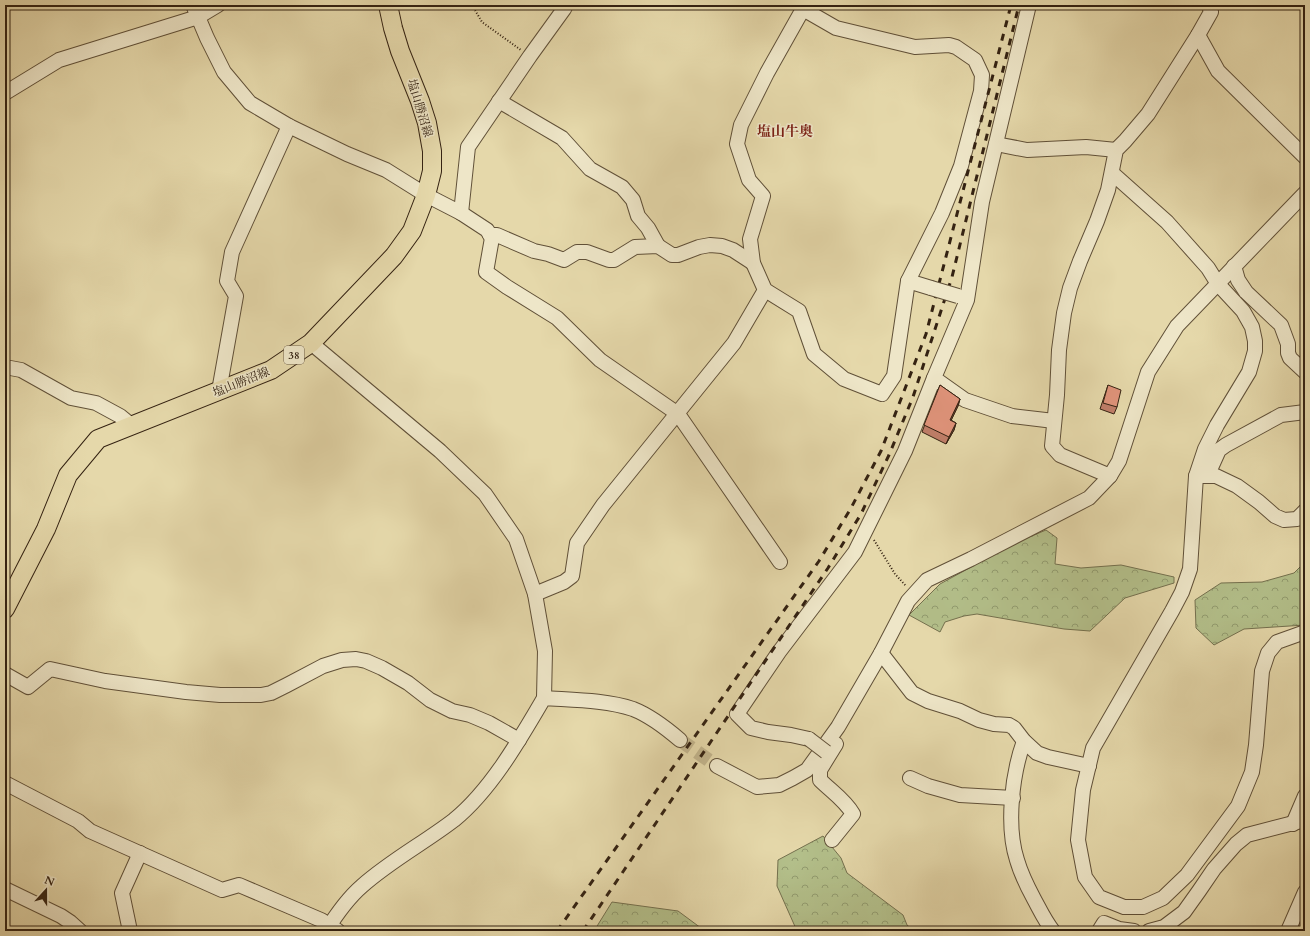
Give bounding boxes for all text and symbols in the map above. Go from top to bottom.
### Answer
street label: 塩山勝沼線 [404,77,436,139]
district label: 塩山牛奥 [757,122,813,141]
road number: 38 [284,346,304,364]
street label: 塩山勝沼線 [210,363,272,401]
north arrow [26,870,66,910]
text: N [42,872,57,890]

